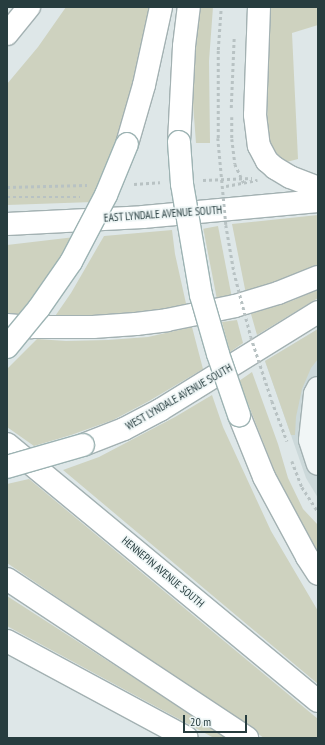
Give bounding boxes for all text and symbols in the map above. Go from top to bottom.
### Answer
street label: EAST LYNDALE AVENUE SOUTH [103,203,223,225]
street label: WEST LYNDALE AVENUE SOUTH [123,361,235,433]
street label: HENNEPIN AVENUE SOUTH [119,534,207,610]
scale bar [185,707,249,733]
text: 20 m [190,714,211,729]

